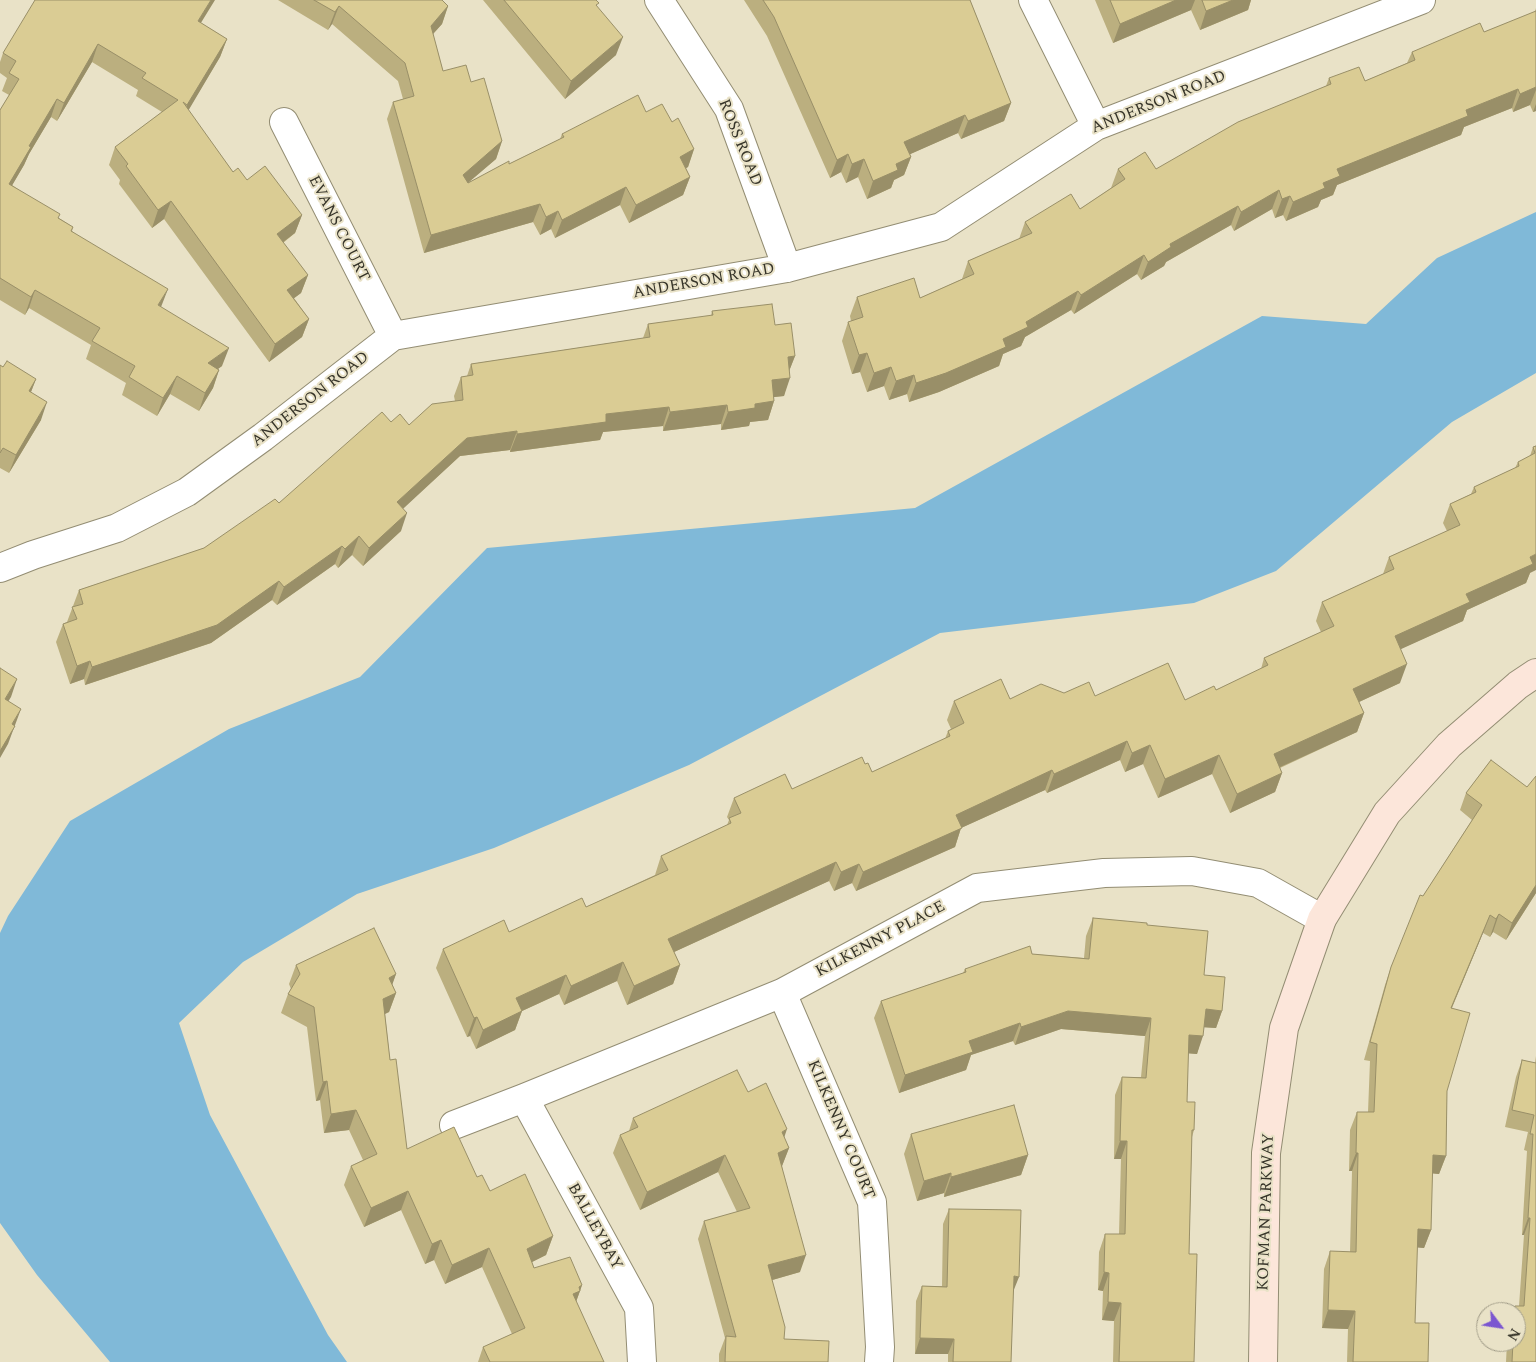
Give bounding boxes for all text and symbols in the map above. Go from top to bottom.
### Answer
street label: ANDERSON ROAD [1089,67,1229,139]
street label: ROSS ROAD [713,97,765,189]
street label: EVANS COURT [303,173,373,285]
street label: ANDERSON ROAD [632,260,776,304]
street label: ANDERSON ROAD [248,348,374,452]
street label: KILKENNY PLACE [813,898,949,982]
street label: KILKENNY COURT [802,1058,878,1202]
street label: KOFMAN PARKWAY [1255,1133,1279,1291]
street label: BALLEYBAY [562,1180,626,1274]
north arrow [1476,1302,1526,1352]
text: N [1501,1324,1525,1345]

